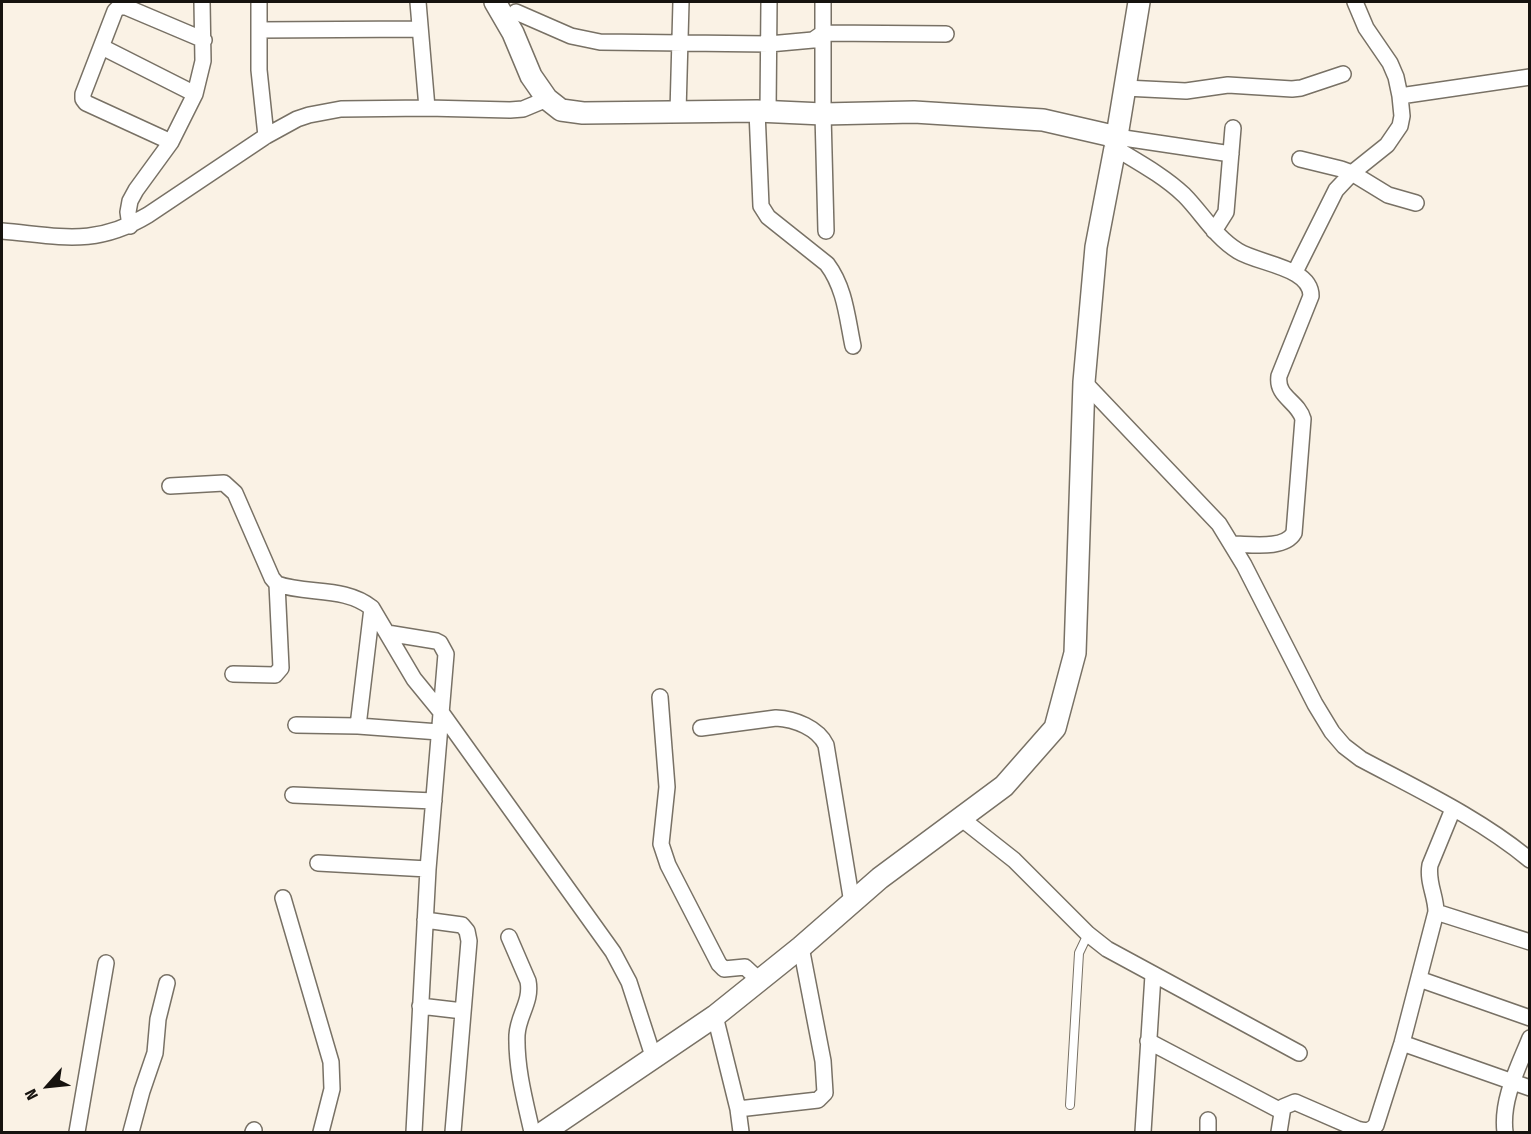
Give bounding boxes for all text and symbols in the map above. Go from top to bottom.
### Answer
north arrow [18,1056,78,1116]
text: N [21,1086,42,1103]

